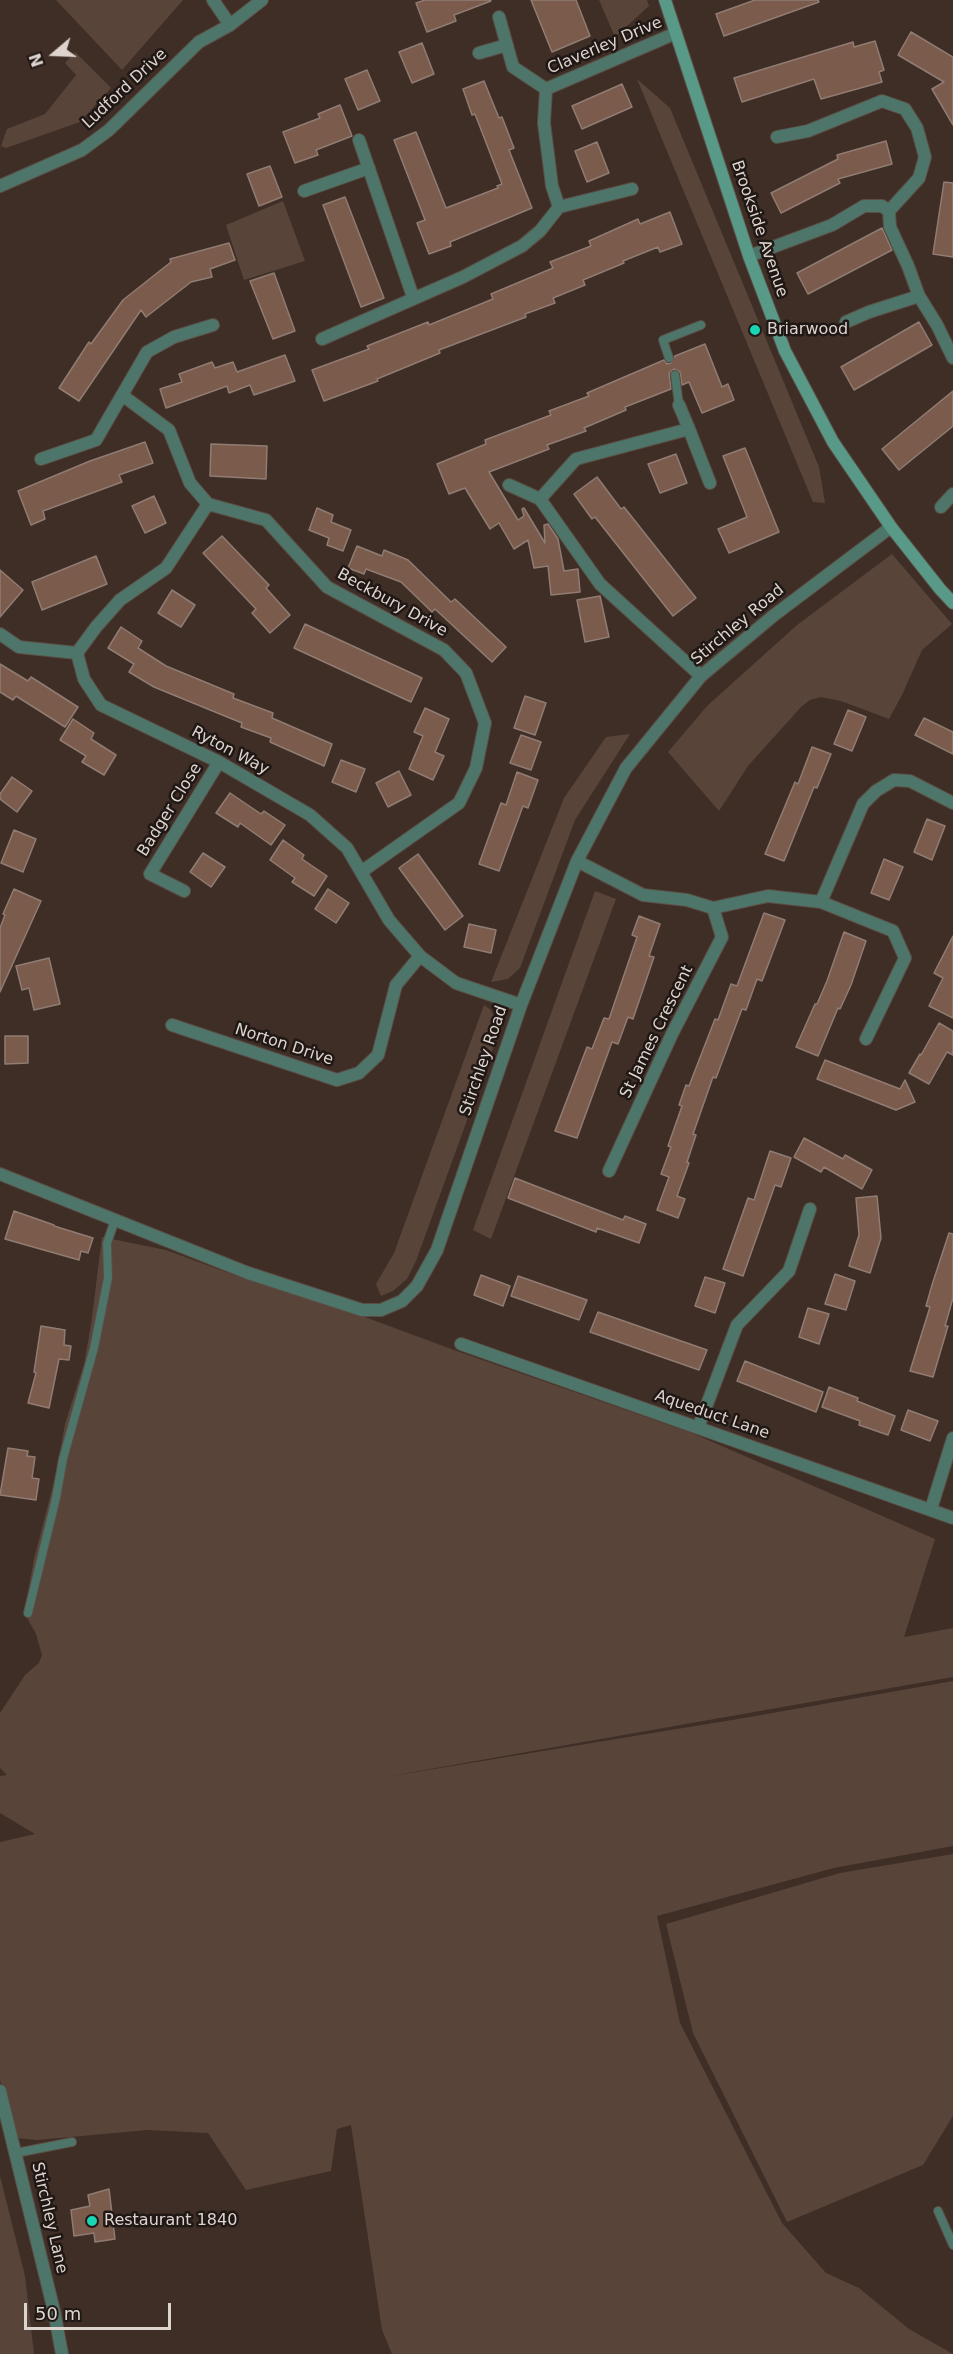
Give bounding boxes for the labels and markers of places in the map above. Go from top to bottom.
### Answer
place label: Briarwood [767,320,848,340]
marker: Briarwood [748,323,762,337]
place label: Restaurant 1840 [104,2211,237,2231]
marker: Restaurant 1840 [85,2214,99,2228]

